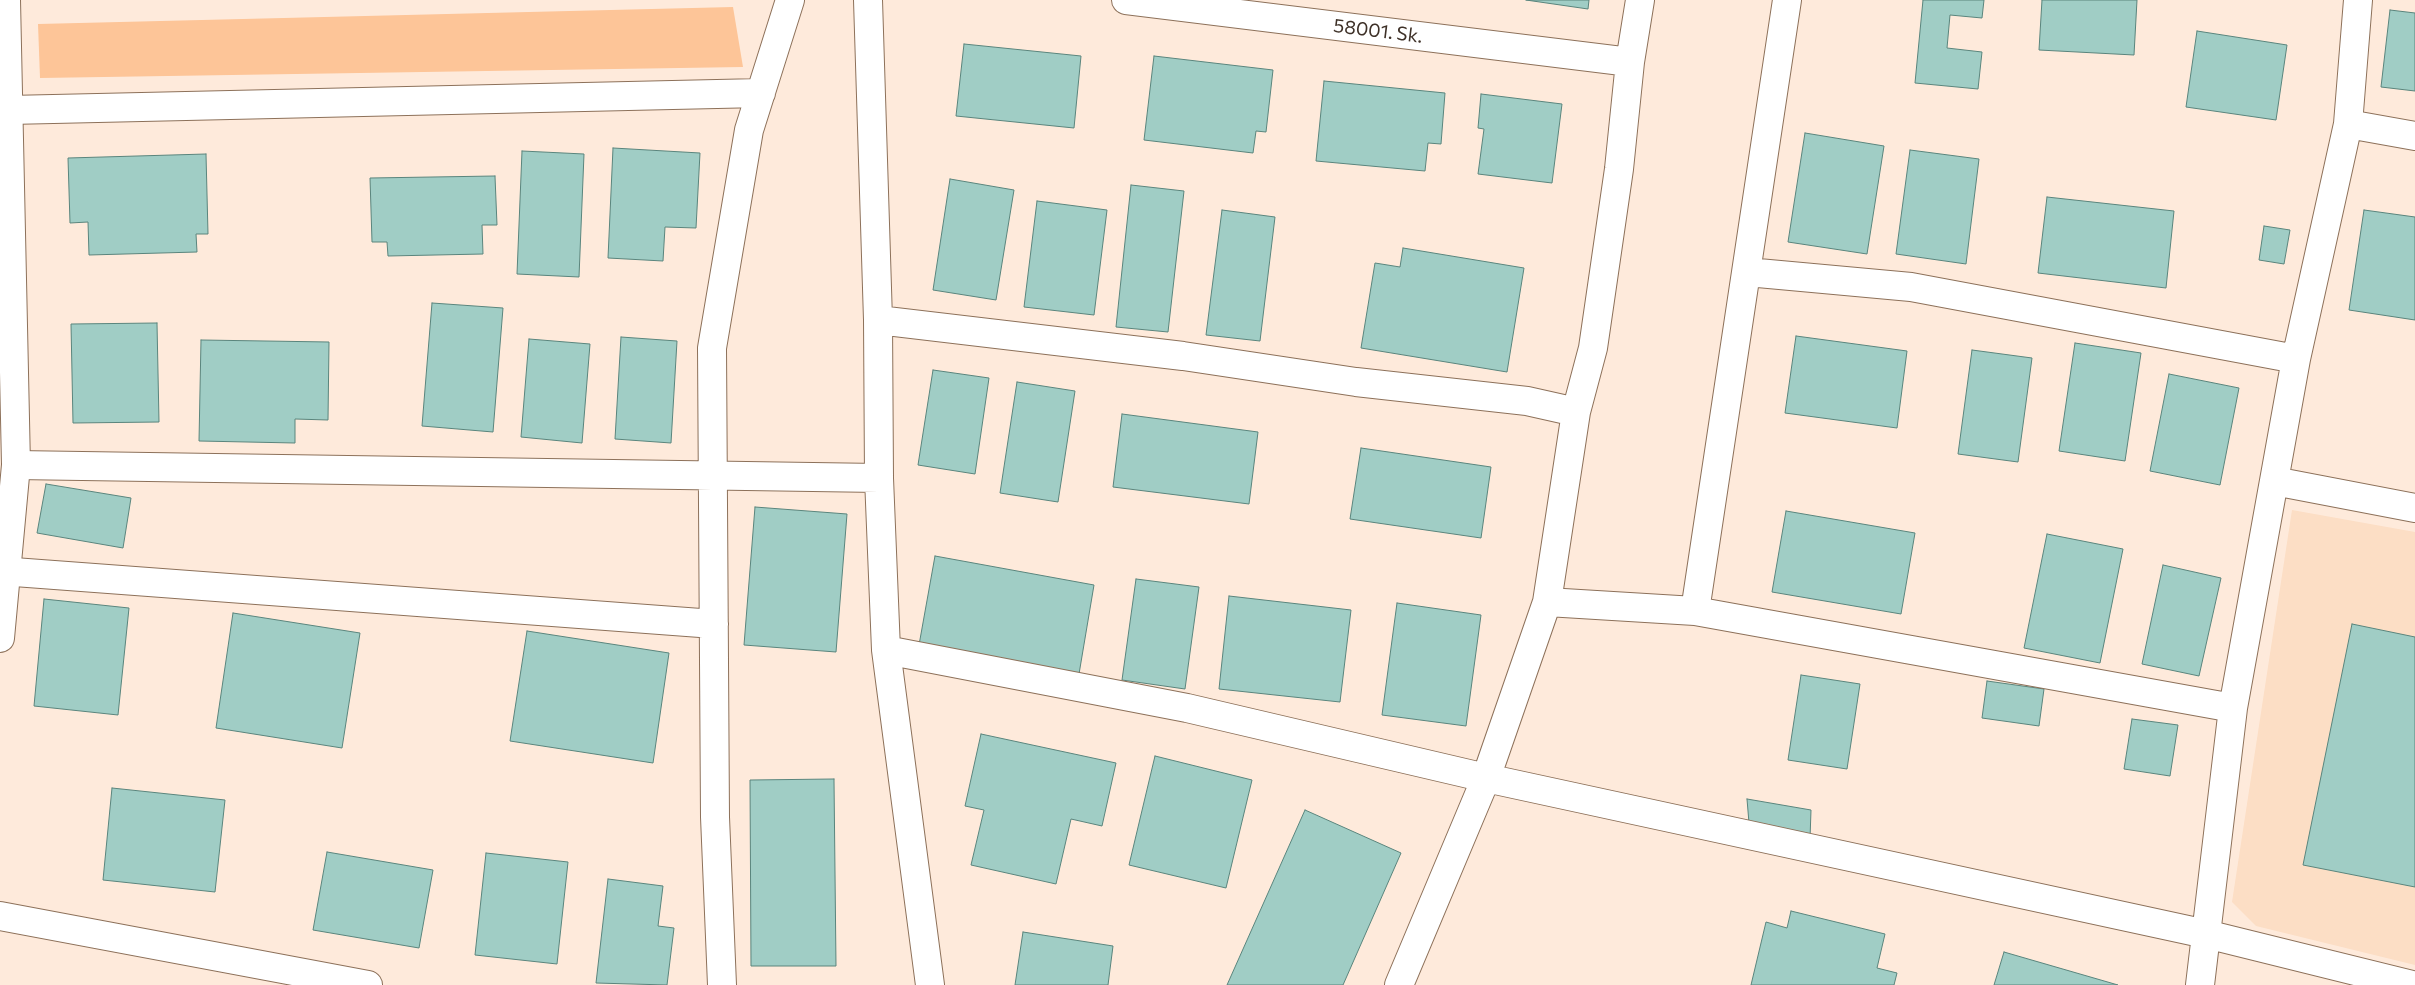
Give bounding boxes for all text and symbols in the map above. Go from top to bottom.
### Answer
street label: 58001. Sk. [1332,14,1424,48]

